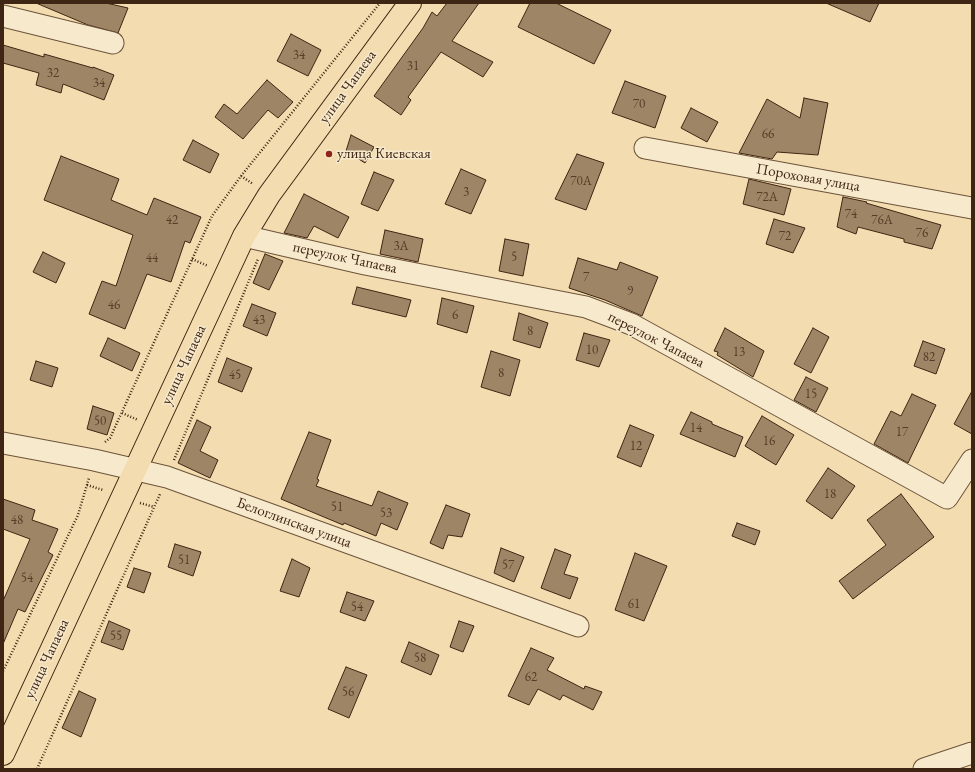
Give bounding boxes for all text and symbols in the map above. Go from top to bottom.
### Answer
house number: 34 [293,47,305,63]
street label: улица Чапаева [315,47,381,127]
house number: 31 [407,58,419,74]
house number: 32 [47,65,59,81]
house number: 34 [93,75,105,91]
house number: 70 [633,96,645,112]
house number: 66 [762,126,774,142]
place label: улица Киевская [337,145,431,163]
marker: улица Киевская [324,149,334,159]
street label: Пороховая улица [755,160,861,196]
house number: 70А [570,173,592,189]
house number: 3 [463,184,469,200]
house number: 72А [756,189,778,205]
house number: 74 [845,206,857,222]
house number: 42 [166,212,178,228]
house number: 76А [871,212,893,228]
house number: 76 [916,225,928,241]
house number: 72 [779,228,791,244]
street label: переулок Чапаева [291,238,399,278]
house number: 3А [393,238,409,254]
house number: 5 [511,249,517,265]
house number: 44 [146,250,158,266]
house number: 7 [583,269,589,285]
house number: 9 [627,283,633,299]
house number: 46 [108,297,120,313]
house number: 6 [452,307,458,323]
street label: переулок Чапаева [605,308,707,372]
house number: 43 [253,312,265,328]
street label: улица Чапаева [158,322,210,408]
house number: 8 [527,323,533,339]
house number: 10 [586,342,598,358]
house number: 13 [733,344,745,360]
house number: 82 [923,349,935,365]
house number: 8 [498,365,504,381]
house number: 45 [229,367,241,383]
house number: 15 [805,386,817,402]
house number: 50 [94,413,106,429]
house number: 14 [690,420,702,436]
house number: 17 [896,424,908,440]
house number: 16 [763,433,775,449]
house number: 12 [630,438,642,454]
house number: 18 [824,486,836,502]
street label: Белоглинская улица [234,494,354,552]
house number: 51 [331,499,343,515]
house number: 53 [380,505,392,521]
house number: 48 [11,512,23,528]
house number: 51 [178,552,190,568]
house number: 57 [502,557,514,573]
house number: 54 [21,570,33,586]
house number: 61 [628,596,640,612]
house number: 54 [351,599,363,615]
street label: улица Чапаева [21,616,73,702]
house number: 55 [110,628,122,644]
house number: 58 [414,650,426,666]
house number: 62 [525,669,537,685]
house number: 56 [342,684,354,700]

